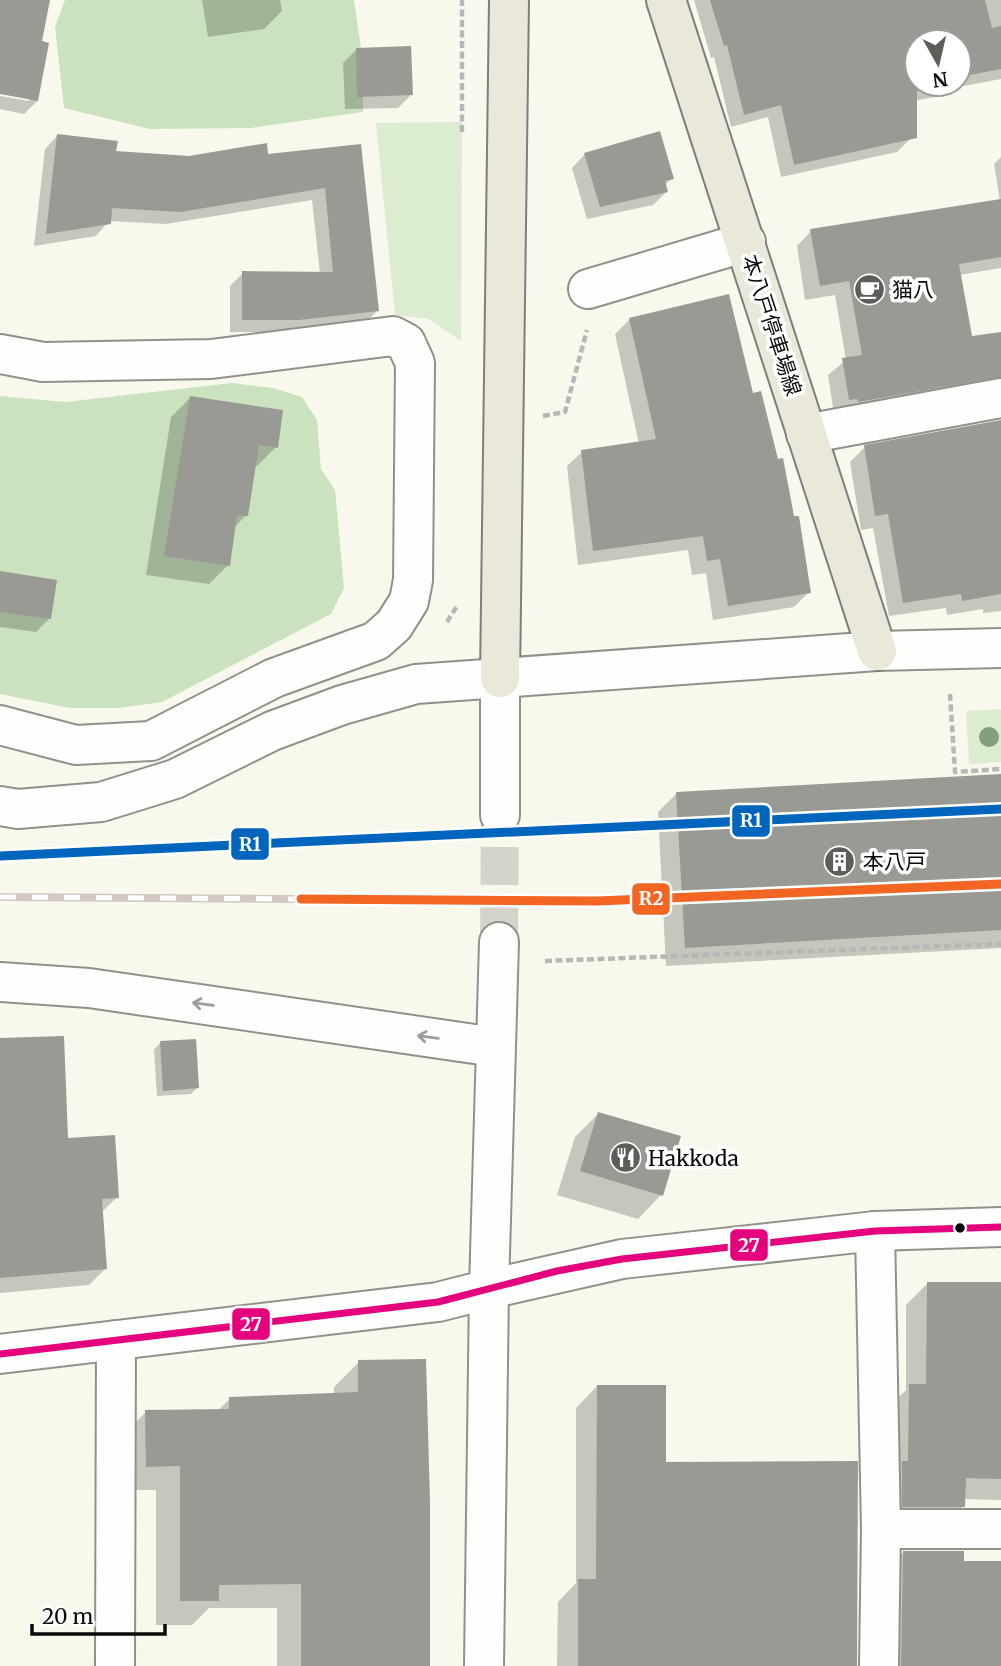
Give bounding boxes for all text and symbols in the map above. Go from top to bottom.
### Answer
north arrow [903,28,973,98]
text: N [931,67,949,93]
street label: 本八戸停車場線 [736,251,808,399]
cafe icon: 猫八 [852,272,886,306]
place label: 猫八 [892,276,934,303]
line badge: R1 [731,804,771,838]
text: R1 [740,808,762,832]
line badge: R1 [230,827,270,861]
text: R1 [239,832,261,856]
building icon: 本八戸 [823,844,857,878]
place label: 本八戸 [863,848,926,875]
line badge: R2 [631,882,671,916]
text: R2 [638,886,664,910]
one-way arrow [192,997,215,1010]
one-way arrow [417,1030,440,1043]
restaurant icon: Hakkoda [608,1141,642,1175]
place label: Hakkoda [648,1145,739,1172]
unlabelled marker [953,1221,967,1235]
line badge: 27 [729,1228,769,1262]
text: 27 [738,1233,760,1257]
line badge: 27 [231,1307,271,1341]
text: 27 [240,1312,262,1336]
scale bar [32,1592,164,1636]
text: 20 m [42,1603,94,1630]

